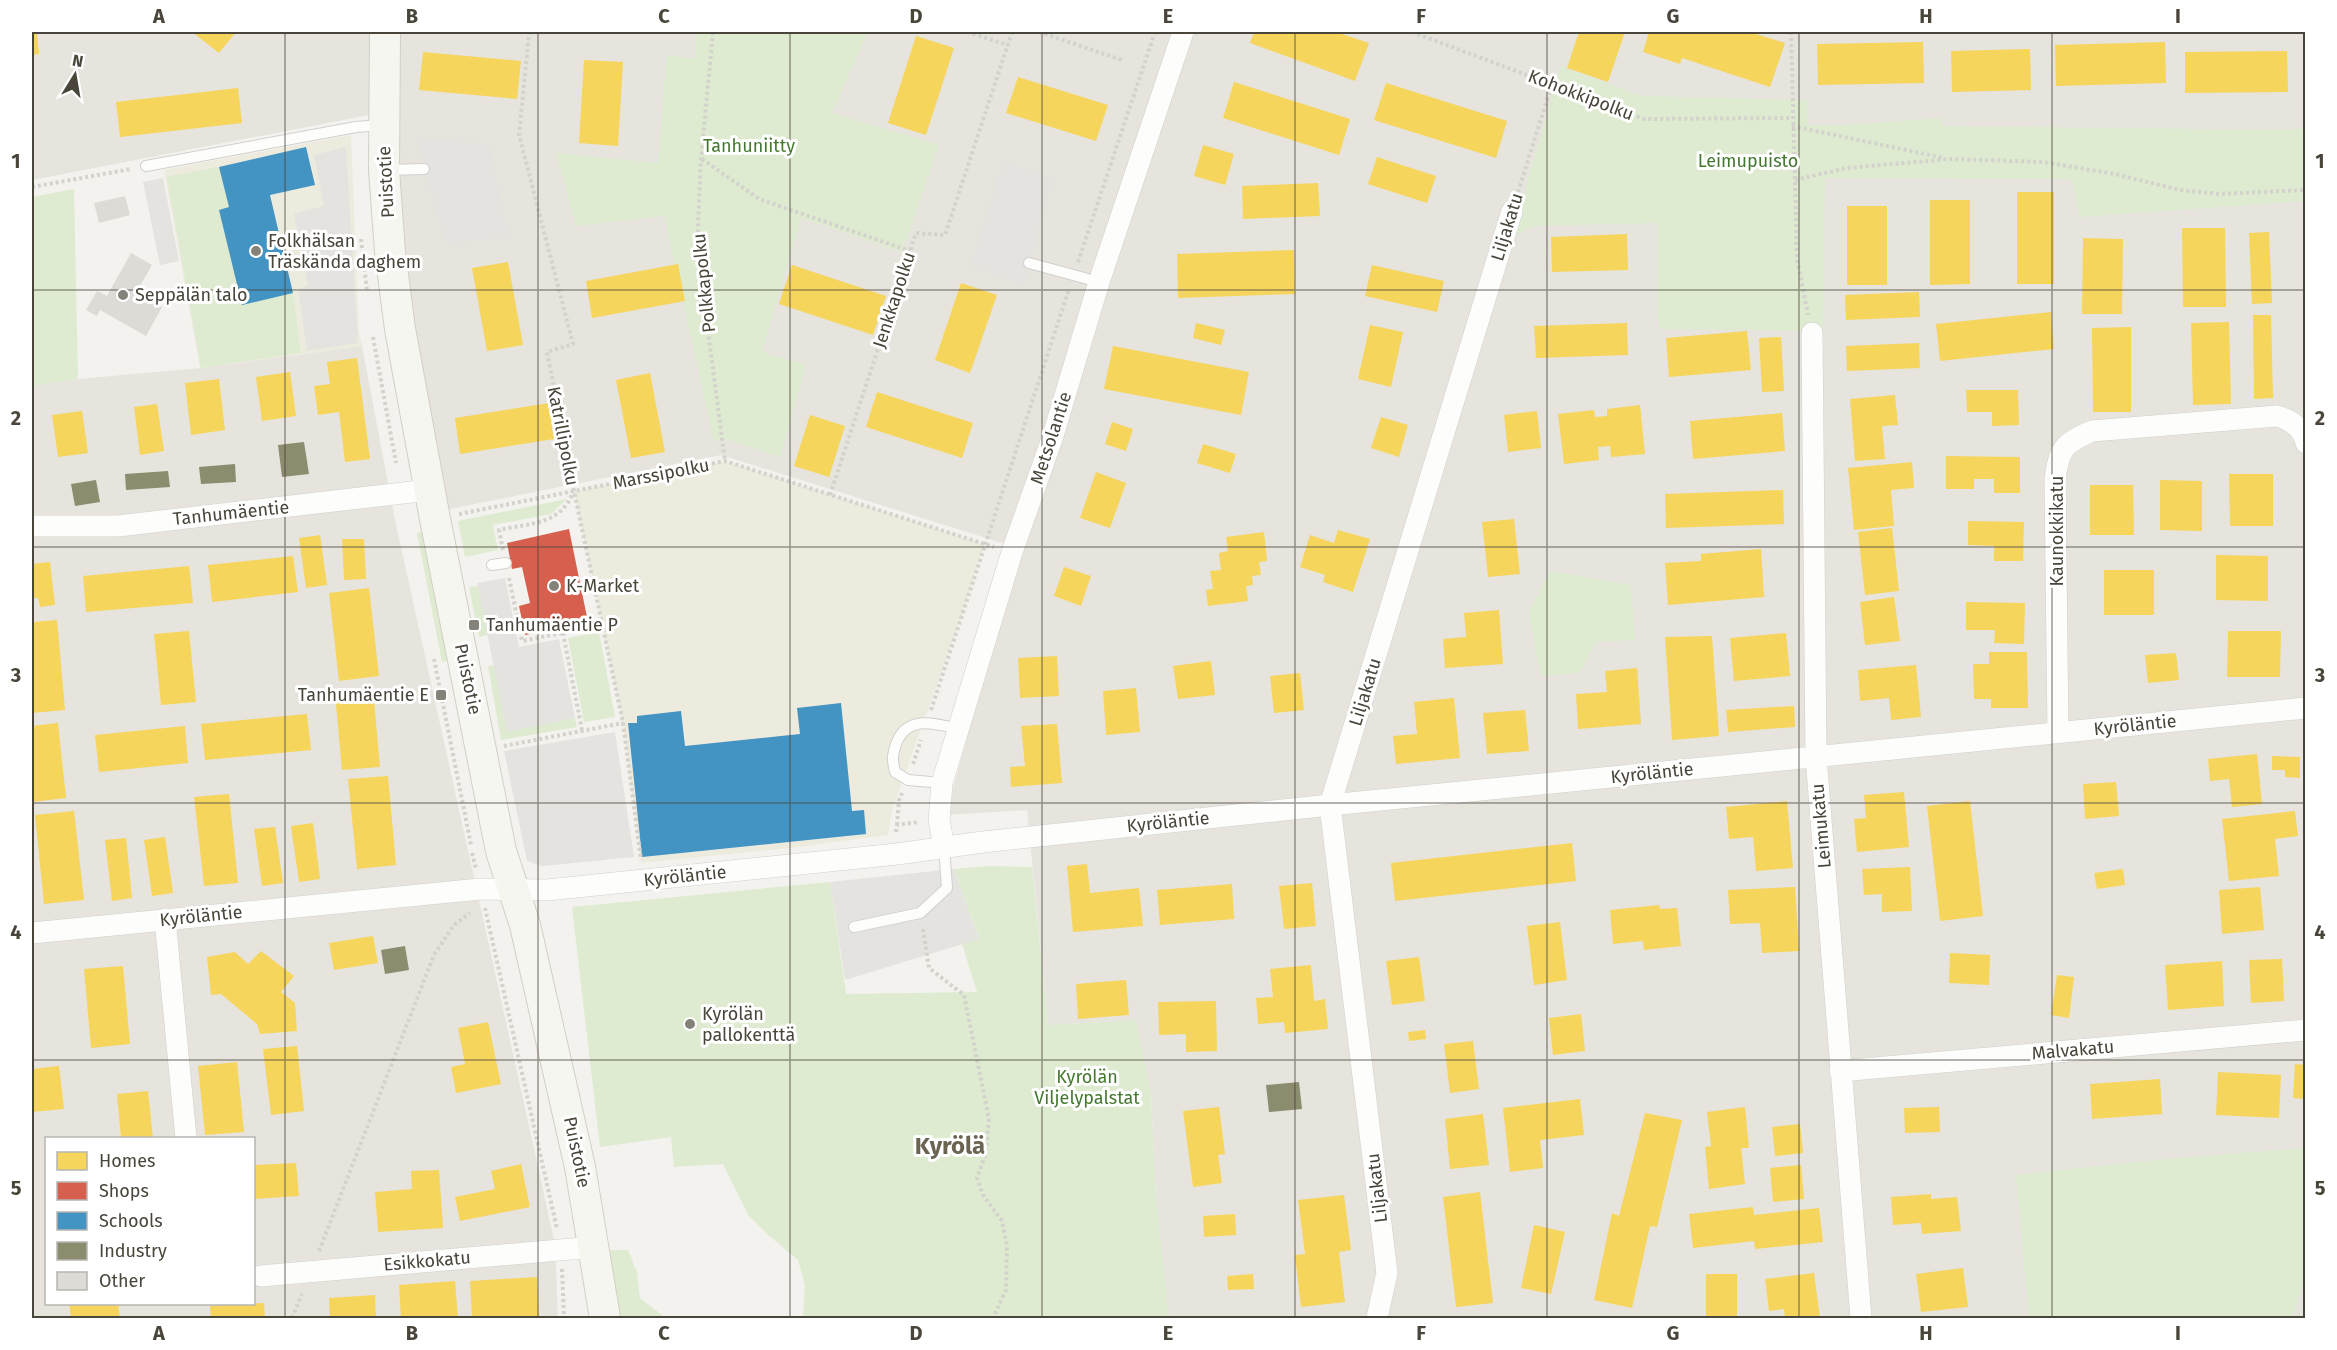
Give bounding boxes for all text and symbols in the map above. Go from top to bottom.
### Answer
text: A [152,4,166,28]
text: B [406,4,418,28]
text: C [658,4,670,28]
text: D [909,4,923,28]
text: E [1163,4,1173,28]
text: F [1416,4,1426,28]
text: G [1667,4,1679,28]
text: H [1919,4,1933,28]
text: I [2175,4,2181,28]
north arrow [45,45,105,105]
text: N [71,50,85,71]
street label: Kohokkipolku [1525,65,1637,125]
park label: Tanhuniitty [703,135,795,157]
street label: Puistotie [373,145,399,219]
text: 1 [11,149,21,173]
text: 1 [2315,149,2325,173]
park label: Leimupuisto [1698,150,1798,172]
street label: Liljakatu [1486,190,1528,264]
place label: Folkhälsan Träskända daghem [268,230,421,273]
street label: Polkkapolku [688,232,720,334]
marker: Folkhälsan Träskända daghem [249,244,263,258]
street label: Jenkkapolku [868,249,920,351]
place label: Seppälän talo [135,284,247,306]
marker: Seppälän talo [116,288,130,302]
street label: Katrillipolku [543,385,583,487]
street label: Metsolantie [1026,389,1076,487]
text: 2 [11,406,21,430]
text: 2 [2315,406,2325,430]
street label: Marssipolku [611,454,711,494]
street label: Kaunokkikatu [2046,475,2068,587]
street label: Tanhumäentie [172,496,290,530]
place label: K-Market [566,575,640,597]
marker: K-Market [547,579,561,593]
place label: Tanhumäentie P [486,614,618,636]
marker: Tanhumäentie P [467,618,481,632]
street label: Puistotie [450,641,486,717]
street label: Liljakatu [1344,655,1386,729]
text: 3 [10,663,21,687]
text: 3 [2314,663,2325,687]
place label: Tanhumäentie E [298,684,429,706]
marker: Tanhumäentie E [434,688,448,702]
street label: Kyröläntie [2093,710,2177,740]
street label: Kyröläntie [1610,758,1694,788]
street label: Leimukatu [1806,783,1836,869]
street label: Kyröläntie [1126,807,1210,837]
street label: Kyröläntie [643,861,727,891]
street label: Kyröläntie [159,901,243,931]
text: 4 [10,920,22,944]
text: 4 [2314,920,2326,944]
place label: Kyrölän pallokenttä [702,1003,795,1046]
marker: Kyrölän pallokenttä [683,1017,697,1031]
street label: Malvakatu [2031,1035,2115,1065]
park label: Kyrölän Viljelypalstat [1034,1066,1140,1109]
street label: Puistotie [559,1114,595,1190]
district label: Kyrölä [915,1132,985,1160]
legend [45,1137,255,1305]
text: Homes [99,1150,155,1172]
street label: Liljakatu [1362,1152,1392,1224]
text: 5 [11,1176,22,1200]
text: 5 [2315,1176,2326,1200]
text: Shops [99,1180,149,1202]
text: Schools [99,1210,163,1232]
text: Industry [99,1240,167,1262]
street label: Esikkokatu [382,1246,472,1276]
text: Other [99,1270,145,1292]
text: A [152,1321,166,1345]
text: B [406,1321,418,1345]
text: C [658,1321,670,1345]
text: D [909,1321,923,1345]
text: E [1163,1321,1173,1345]
text: F [1416,1321,1426,1345]
text: G [1667,1321,1679,1345]
text: H [1919,1321,1933,1345]
text: I [2175,1321,2181,1345]

